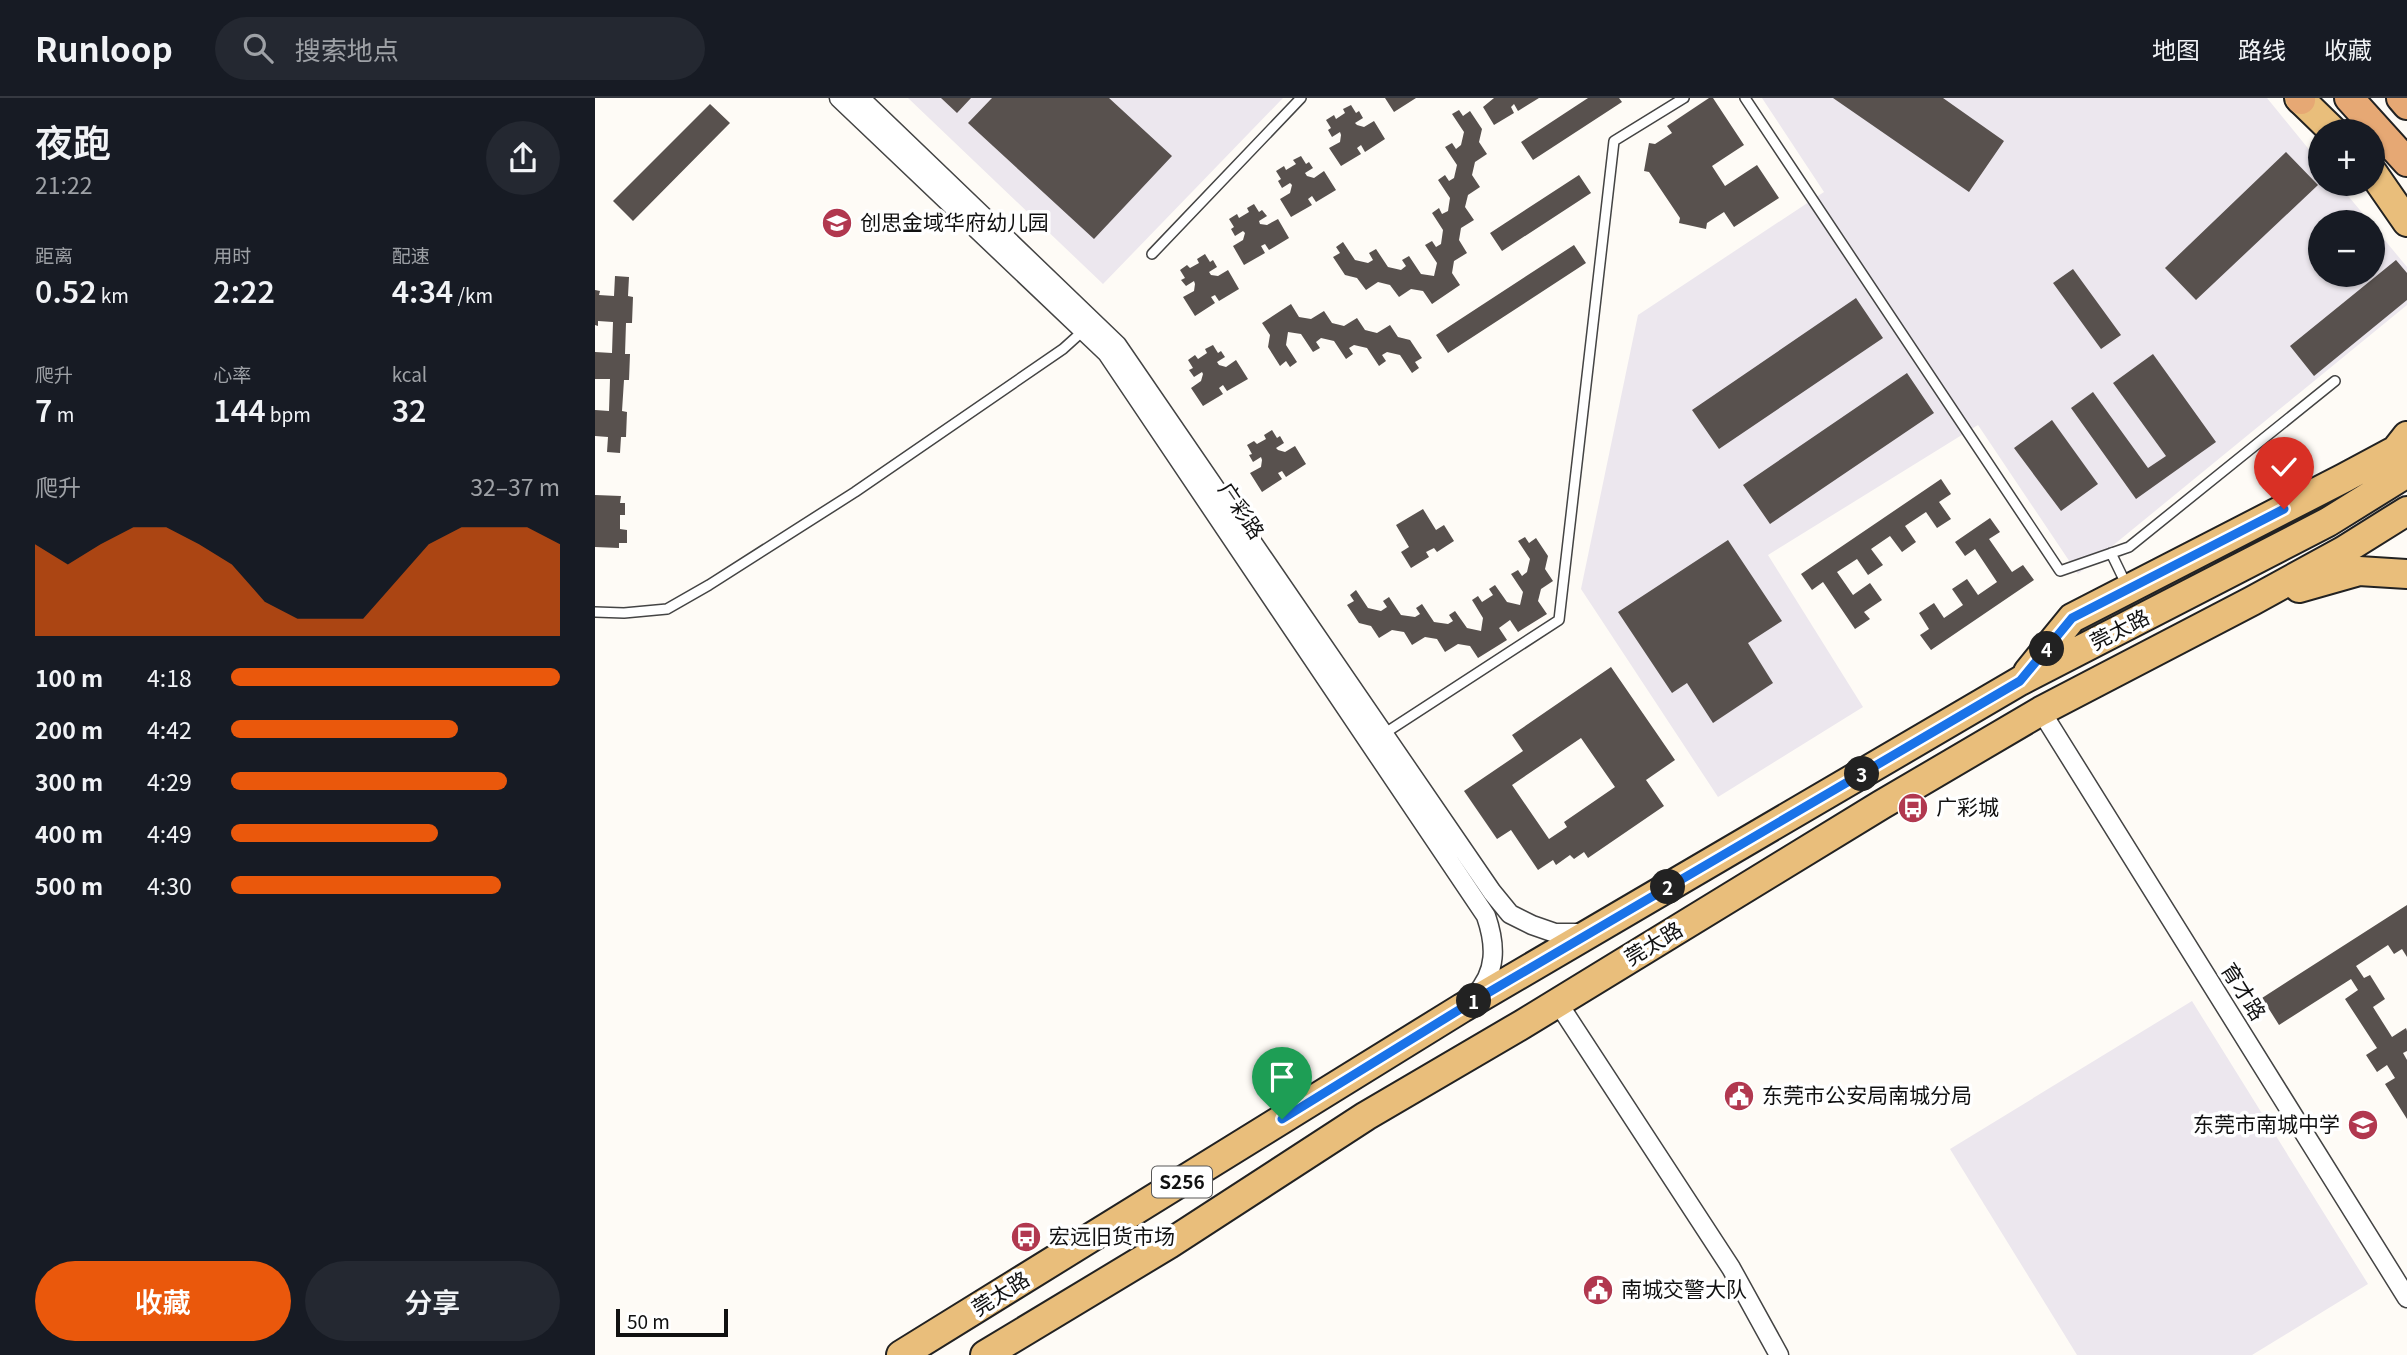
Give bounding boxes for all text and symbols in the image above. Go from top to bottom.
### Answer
search box [215,17,705,80]
text: Runloop [35,24,173,72]
icon: search [239,29,277,67]
text: 搜索地点 [295,30,399,67]
text: 地图 [2152,31,2200,66]
text: 路线 [2238,31,2286,66]
text: 收藏 [2324,31,2372,66]
text: 夜跑 [35,113,111,168]
map controls [2308,119,2385,287]
button: + [2308,119,2385,196]
button: share [486,121,560,195]
text: 21:22 [35,167,92,201]
school or university icon: 创思金域华府幼儿园 [820,206,854,240]
place label: 创思金域华府幼儿园 [860,206,1049,236]
button: − [2308,210,2385,287]
text: 距离 [35,241,73,268]
text: 用时 [213,241,251,268]
text: 配速 [392,241,430,268]
text: 0.52 [35,268,97,312]
text: 2:22 [213,268,275,312]
text: 4:34 [392,268,453,312]
text: km [97,281,129,308]
text: /km [453,281,493,308]
text: 爬升 [35,360,73,387]
text: 心率 [213,360,251,387]
text: kcal [392,360,427,387]
text: 7 [35,387,52,431]
text: 144 [213,387,266,431]
text: 32 [392,387,426,431]
text: m [52,400,74,427]
text: bpm [266,400,311,427]
pin [2254,437,2314,509]
icon: check [2265,448,2303,486]
text: 爬升 [35,469,81,503]
text: 32–37 m [470,469,560,503]
street label: 广彩路 [1213,475,1273,544]
street label: 莞太路 [2084,601,2154,656]
pin: 4 [2029,632,2065,666]
text: 4 [2041,635,2052,662]
text: 100 m [35,660,103,694]
text: 4:18 [147,660,192,694]
text: 200 m [35,712,103,746]
text: 4:42 [147,712,192,746]
pin: 3 [1845,756,1879,792]
text: 3 [1856,760,1867,787]
text: 300 m [35,764,103,798]
text: 4:29 [147,764,192,798]
bus stop icon: 广彩城 [1896,791,1930,825]
place label: 广彩城 [1936,791,1999,821]
text: 400 m [35,816,103,850]
text: 4:49 [147,816,192,850]
text: 500 m [35,868,103,902]
text: 4:30 [147,868,192,902]
pin: 2 [1651,870,1685,904]
text: 2 [1662,873,1673,900]
street label: 莞太路 [1618,913,1688,971]
street label: 育才路 [2215,956,2274,1026]
pin: 1 [1457,984,1491,1018]
text: 1 [1468,987,1479,1014]
pin [1252,1047,1312,1119]
icon: arrive [1263,1058,1301,1096]
public building icon: 东莞市公安局南城分局 [1722,1079,1756,1113]
place label: 东莞市公安局南城分局 [1762,1079,1972,1109]
place label: 东莞市南城中学 [2193,1108,2340,1138]
school or university icon: 东莞市南城中学 [2346,1108,2380,1142]
road number: S256 [1152,1166,1212,1198]
bus stop icon: 宏远旧货市场 [1009,1220,1043,1254]
place label: 宏远旧货市场 [1049,1220,1175,1250]
button: 收藏 [35,1261,291,1341]
button: 分享 [305,1261,560,1341]
street label: 莞太路 [965,1263,1035,1322]
public building icon: 南城交警大队 [1581,1273,1615,1307]
place label: 南城交警大队 [1621,1273,1747,1303]
scale bar [616,1306,728,1338]
text: 50 m [627,1307,670,1334]

